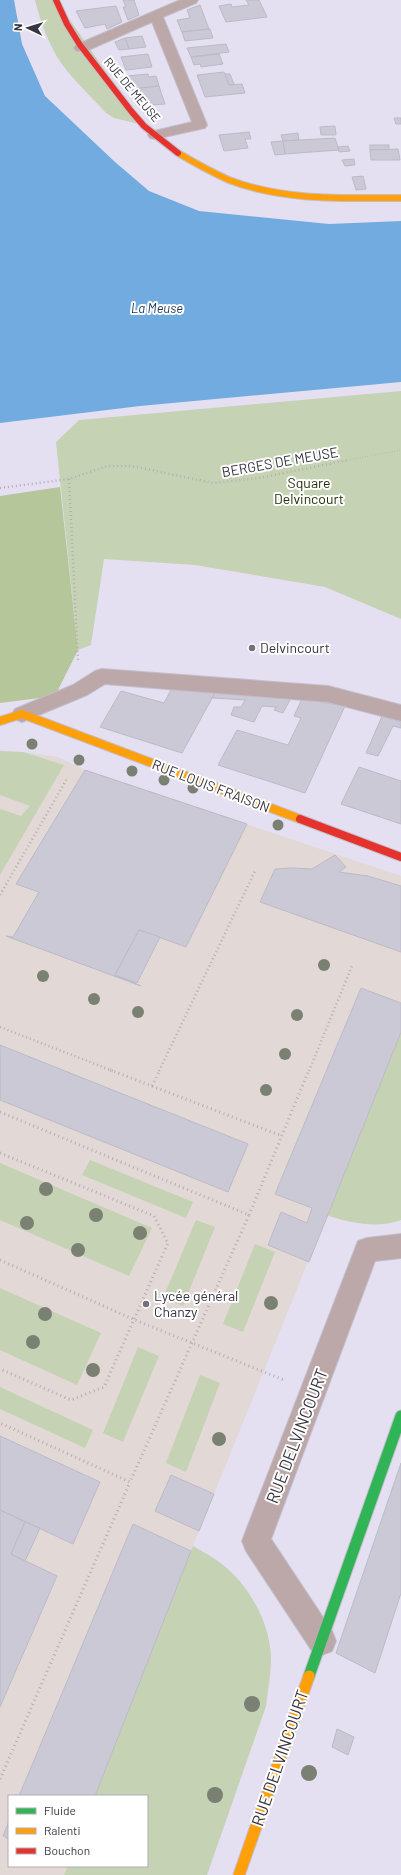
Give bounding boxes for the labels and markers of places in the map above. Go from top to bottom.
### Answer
place label: Delvincourt [260,639,330,656]
marker: Delvincourt [247,643,257,653]
place label: Lycée général Chanzy [154,1287,238,1320]
marker: Lycée général Chanzy [141,1299,151,1309]

